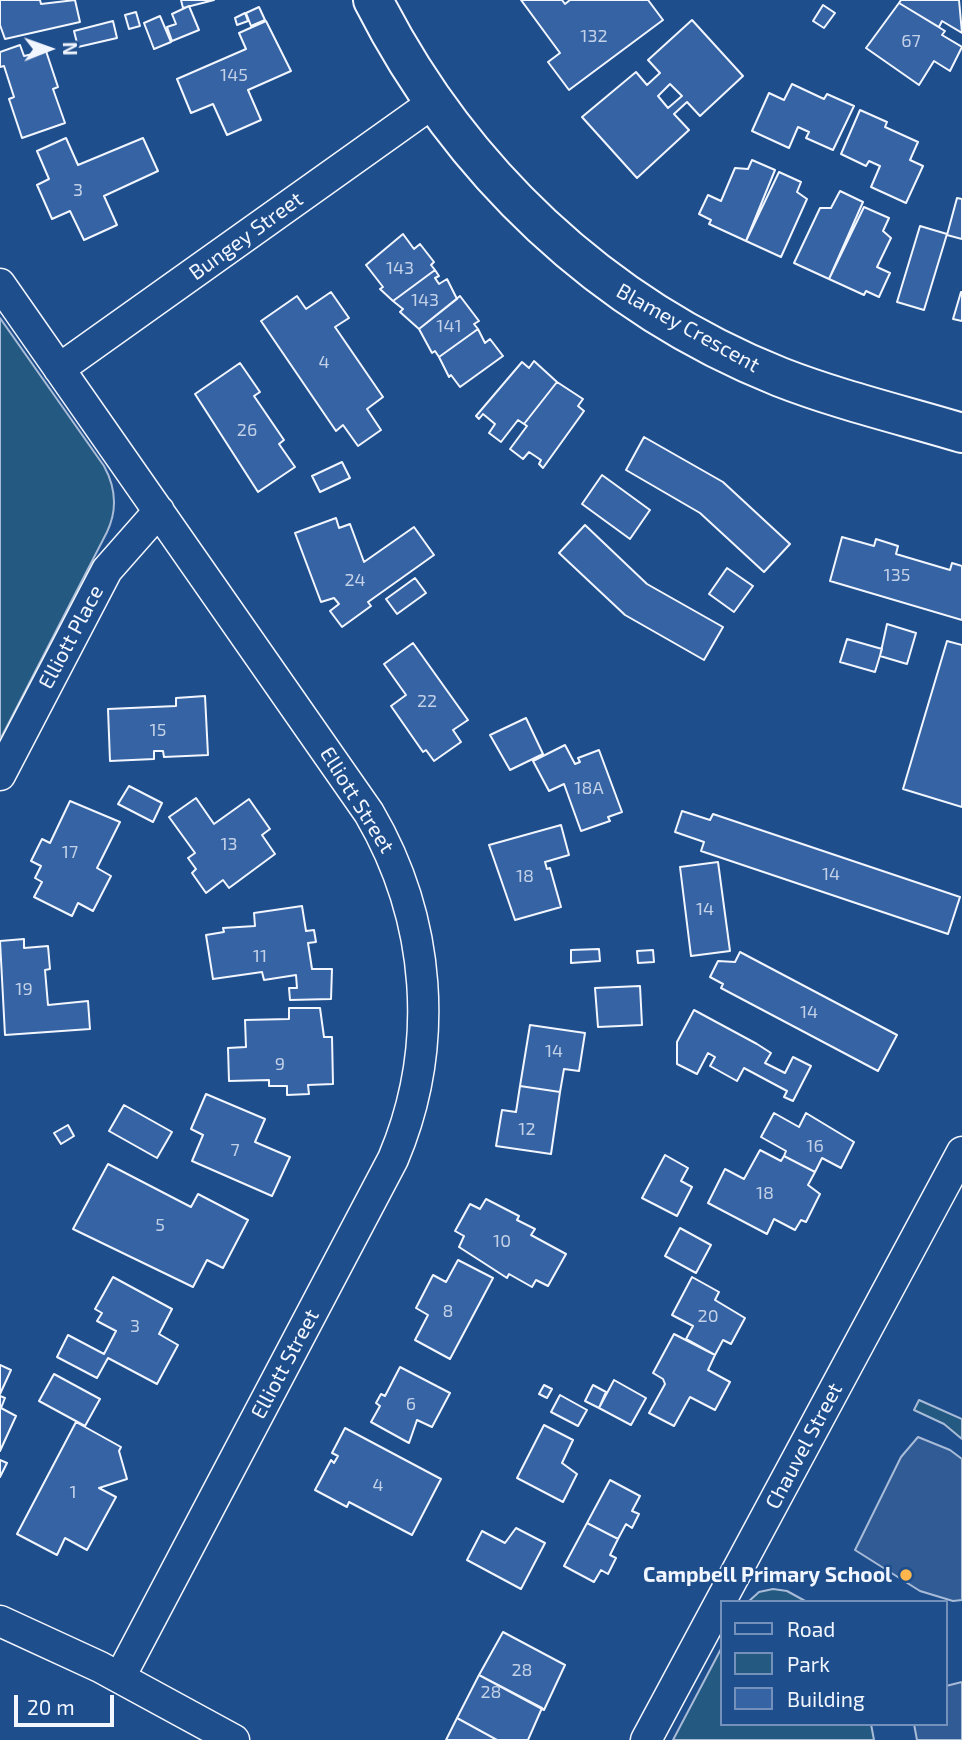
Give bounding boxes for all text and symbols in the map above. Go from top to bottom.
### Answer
north arrow [14,14,84,84]
house number: 132 [580,25,608,47]
house number: 67 [901,30,921,52]
text: N [59,42,82,56]
house number: 145 [220,64,248,86]
house number: 3 [73,179,83,201]
street label: Bungey Street [184,186,308,286]
house number: 143 [386,257,414,279]
street label: Blamey Crescent [612,278,764,378]
house number: 143 [411,289,439,311]
house number: 141 [436,315,462,337]
house number: 4 [318,351,330,373]
house number: 26 [237,419,257,441]
house number: 135 [884,564,910,586]
house number: 24 [344,569,366,591]
street label: Elliott Place [33,581,109,693]
house number: 22 [417,690,437,712]
house number: 15 [150,719,166,741]
street label: Elliott Street [314,742,400,858]
house number: 18A [574,777,604,799]
house number: 13 [220,833,238,855]
house number: 17 [62,841,78,863]
house number: 14 [822,863,840,885]
house number: 18 [516,865,534,887]
house number: 14 [696,898,714,920]
house number: 11 [253,945,267,967]
house number: 19 [15,978,33,1000]
house number: 14 [800,1001,818,1023]
house number: 14 [545,1040,563,1062]
house number: 9 [275,1053,285,1075]
house number: 12 [518,1118,536,1140]
house number: 16 [806,1135,824,1157]
house number: 7 [230,1139,240,1161]
house number: 18 [756,1182,774,1204]
house number: 5 [155,1214,165,1236]
house number: 10 [493,1230,511,1252]
house number: 8 [443,1300,453,1322]
street label: Elliott Street [246,1305,324,1423]
house number: 20 [698,1305,718,1327]
house number: 3 [130,1315,140,1337]
street label: Chauvel Street [760,1379,848,1513]
house number: 6 [406,1393,416,1415]
house number: 4 [372,1474,384,1496]
house number: 1 [69,1481,77,1503]
place label: Campbell Primary School [643,1562,892,1588]
marker: Campbell Primary School [898,1567,914,1583]
legend [720,1600,948,1726]
text: Road [787,1616,835,1641]
text: Park [787,1651,830,1676]
house number: 28 [511,1659,533,1681]
scale bar [18,1680,117,1724]
house number: 28 [480,1681,502,1703]
text: Building [787,1686,865,1711]
text: 20 m [27,1694,75,1719]

